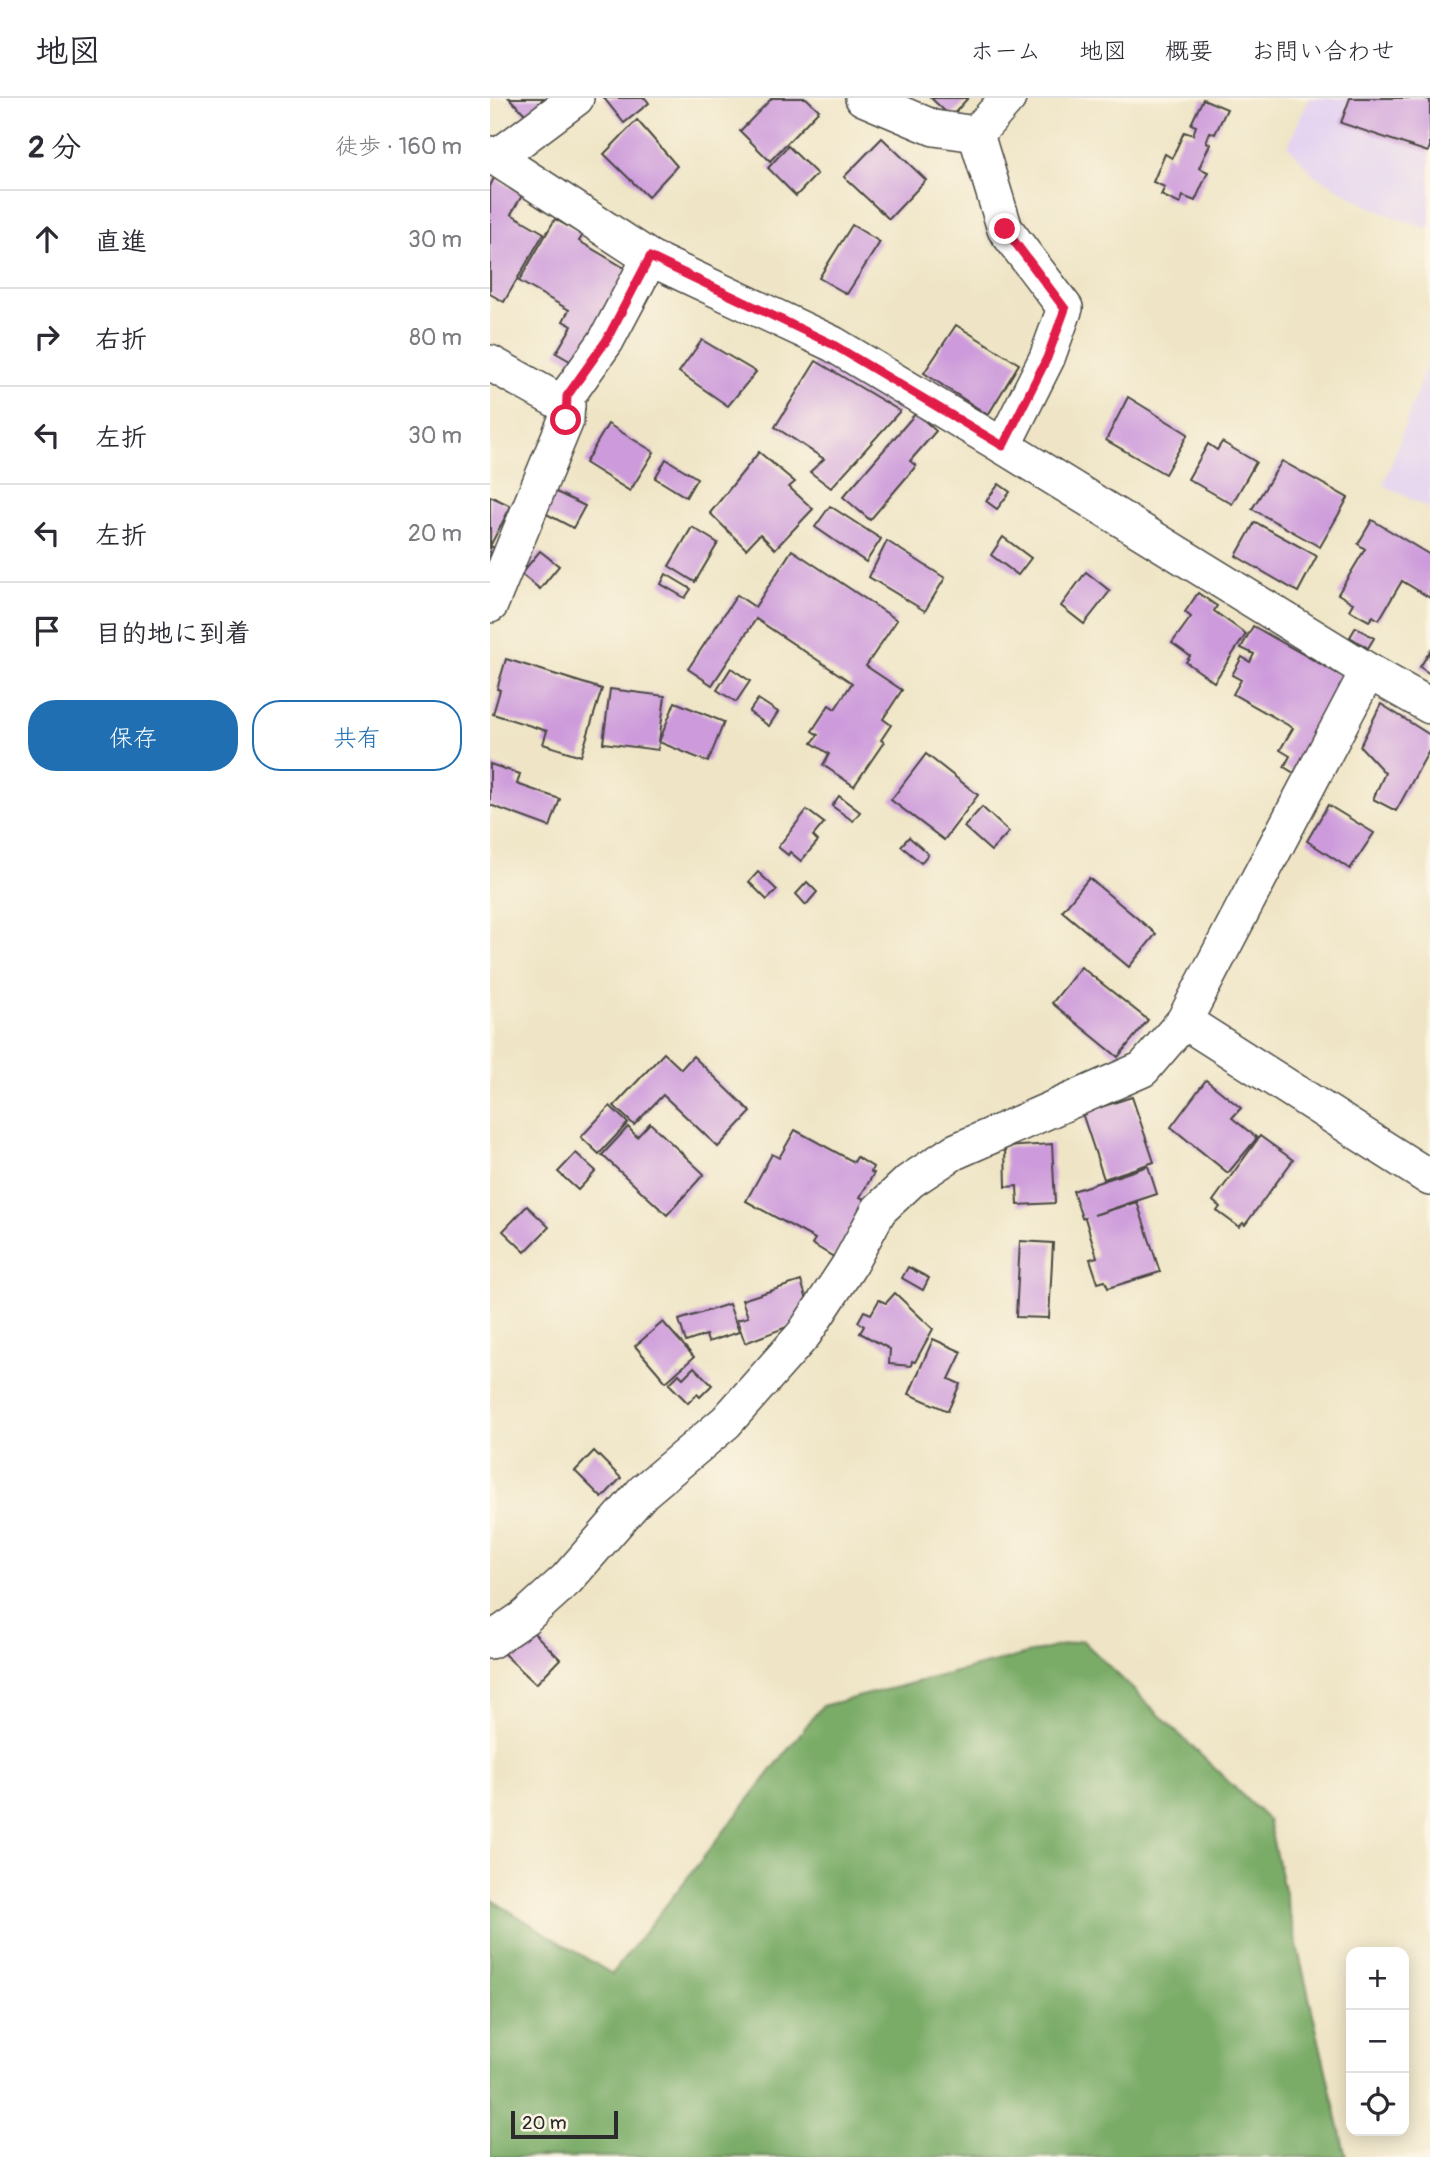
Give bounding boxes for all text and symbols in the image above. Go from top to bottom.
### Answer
text: 地図 [35,31,101,72]
text: ホーム [970,37,1041,66]
text: 地図 [1079,37,1127,66]
text: 概要 [1165,37,1213,66]
text: お問い合わせ [1251,37,1395,66]
text: 2 分 [28,129,81,166]
text: 徒歩 · 160 m [335,132,462,161]
route end [989,213,1020,244]
icon: ahead [28,220,66,258]
text: 30 m [408,225,462,254]
text: 直進 [95,226,147,258]
icon: right [28,318,66,356]
text: 80 m [409,323,462,352]
text: 右折 [95,324,147,356]
route start [550,404,581,435]
icon: left [28,416,66,454]
text: 30 m [408,421,462,450]
text: 左折 [95,422,147,454]
icon: left [28,514,66,552]
text: 20 m [408,519,462,548]
text: 左折 [95,520,147,552]
icon: arrive [28,612,66,650]
text: 目的地に到着 [95,618,251,650]
button: 保存 [28,700,238,771]
button: 共有 [252,700,462,771]
map controls [1346,1947,1409,2136]
button: + [1346,1947,1409,2010]
button: − [1346,2010,1409,2073]
button: locate [1346,2073,1409,2136]
scale bar [511,2108,618,2140]
text: 20 m [522,2111,567,2135]

